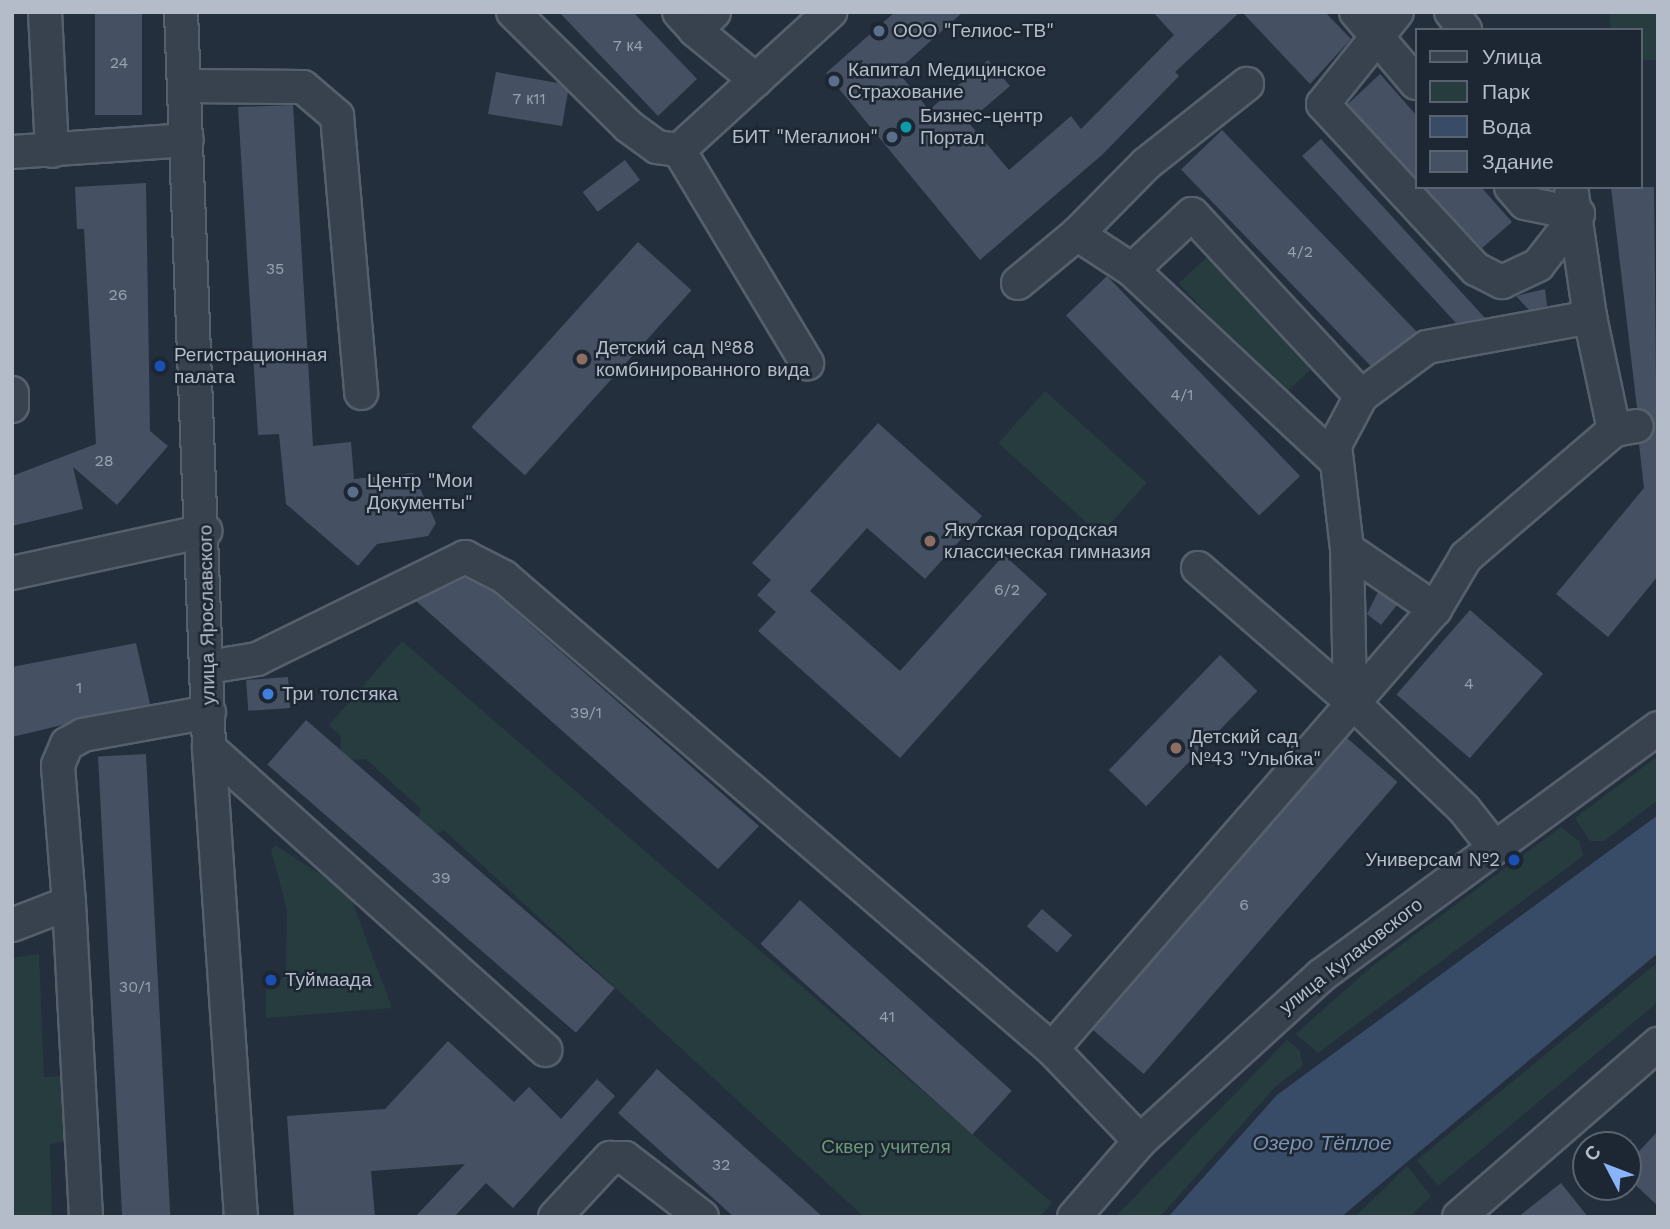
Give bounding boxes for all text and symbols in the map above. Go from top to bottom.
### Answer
place label: ООО "Гелиос-ТВ" [893,20,1054,42]
marker: ООО "Гелиос-ТВ" [871,23,887,39]
legend [1414,28,1642,189]
house number: 7 к4 [612,36,644,56]
text: Улица [1482,44,1542,69]
house number: 24 [110,53,128,73]
place label: Капитал Медицинское Страхование [848,59,1046,103]
marker: Капитал Медицинское Страхование [826,73,842,89]
text: Парк [1482,79,1530,104]
house number: 7 к11 [512,89,546,109]
place label: Бизнес-центр Портал [920,105,1043,149]
text: Вода [1482,114,1531,139]
marker: Бизнес-центр Портал [898,119,914,135]
place label: БИТ "Мегалион" [732,126,878,148]
marker: БИТ "Мегалион" [884,129,900,145]
text: Здание [1482,149,1554,174]
house number: 4/2 [1287,242,1313,262]
house number: 35 [266,259,284,279]
house number: 26 [108,285,128,305]
place label: Детский сад №88 комбинированного вида [596,337,810,381]
place label: Регистрационная палата [174,344,327,388]
marker: Детский сад №88 комбинированного вида [574,351,590,367]
marker: Регистрационная палата [152,358,168,374]
house number: 4/1 [1170,385,1194,405]
house number: 28 [94,451,114,471]
place label: Центр "Мои Документы" [367,470,473,514]
marker: Центр "Мои Документы" [345,484,361,500]
place label: Якутская городская классическая гимназия [944,519,1151,563]
street label: улица Ярославского [194,525,220,705]
marker: Якутская городская классическая гимназия [922,533,938,549]
house number: 6/2 [994,580,1020,600]
house number: 4 [1464,674,1474,694]
house number: 1 [76,678,82,698]
place label: Три толстяка [282,683,398,705]
marker: Три толстяка [260,686,276,702]
house number: 39/1 [570,703,602,723]
place label: Детский сад №43 "Улыбка" [1190,726,1321,770]
marker: Детский сад №43 "Улыбка" [1168,740,1184,756]
place label: Универсам №2 [1365,849,1500,871]
marker: Универсам №2 [1506,852,1522,868]
house number: 39 [431,868,451,888]
street label: улица Кулаковского [1275,893,1427,1019]
house number: 6 [1239,895,1249,915]
place label: Туймаада [285,969,372,991]
marker: Туймаада [263,972,279,988]
house number: 30/1 [119,977,151,997]
house number: 41 [879,1007,895,1027]
water label: Озеро Тёплое [1252,1130,1392,1156]
north arrow [1572,1131,1642,1201]
park label: Сквер учителя [821,1136,951,1158]
text: С [1579,1140,1606,1166]
house number: 32 [712,1155,730,1175]

